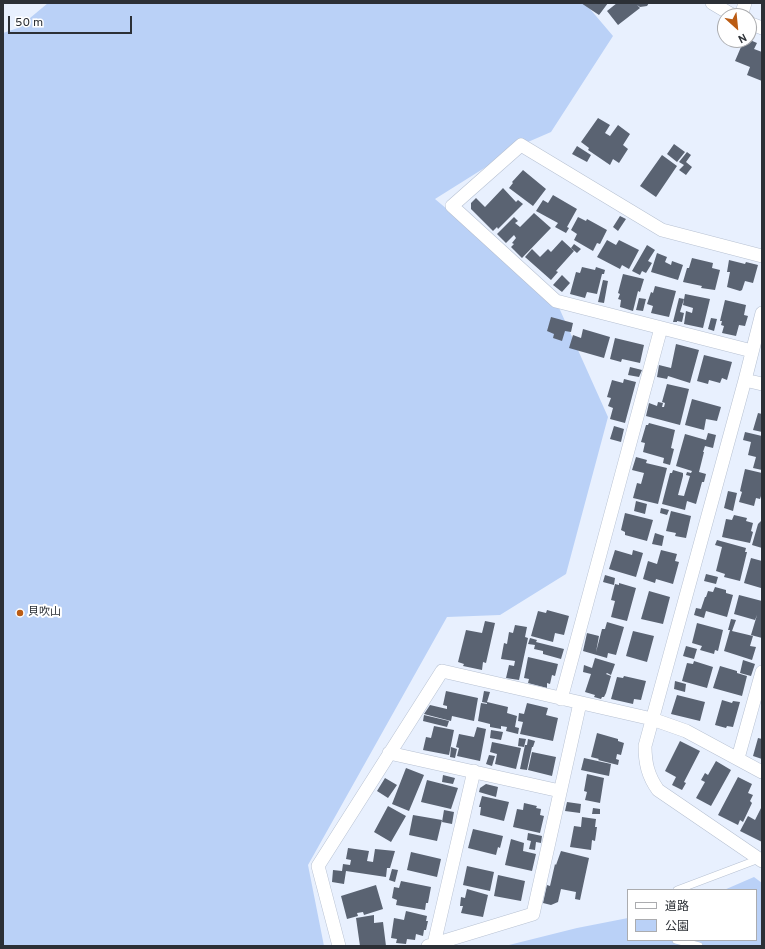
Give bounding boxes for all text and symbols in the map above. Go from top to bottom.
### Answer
scale bar [10,8,134,34]
north arrow [717,8,757,48]
text: 50 m [15,15,43,31]
text: N [735,30,749,46]
place label: 貝吹山 [28,606,61,620]
marker: 貝吹山 [15,608,25,618]
legend [627,889,757,941]
text: 道路 [665,899,689,915]
text: 公園 [665,919,689,935]

